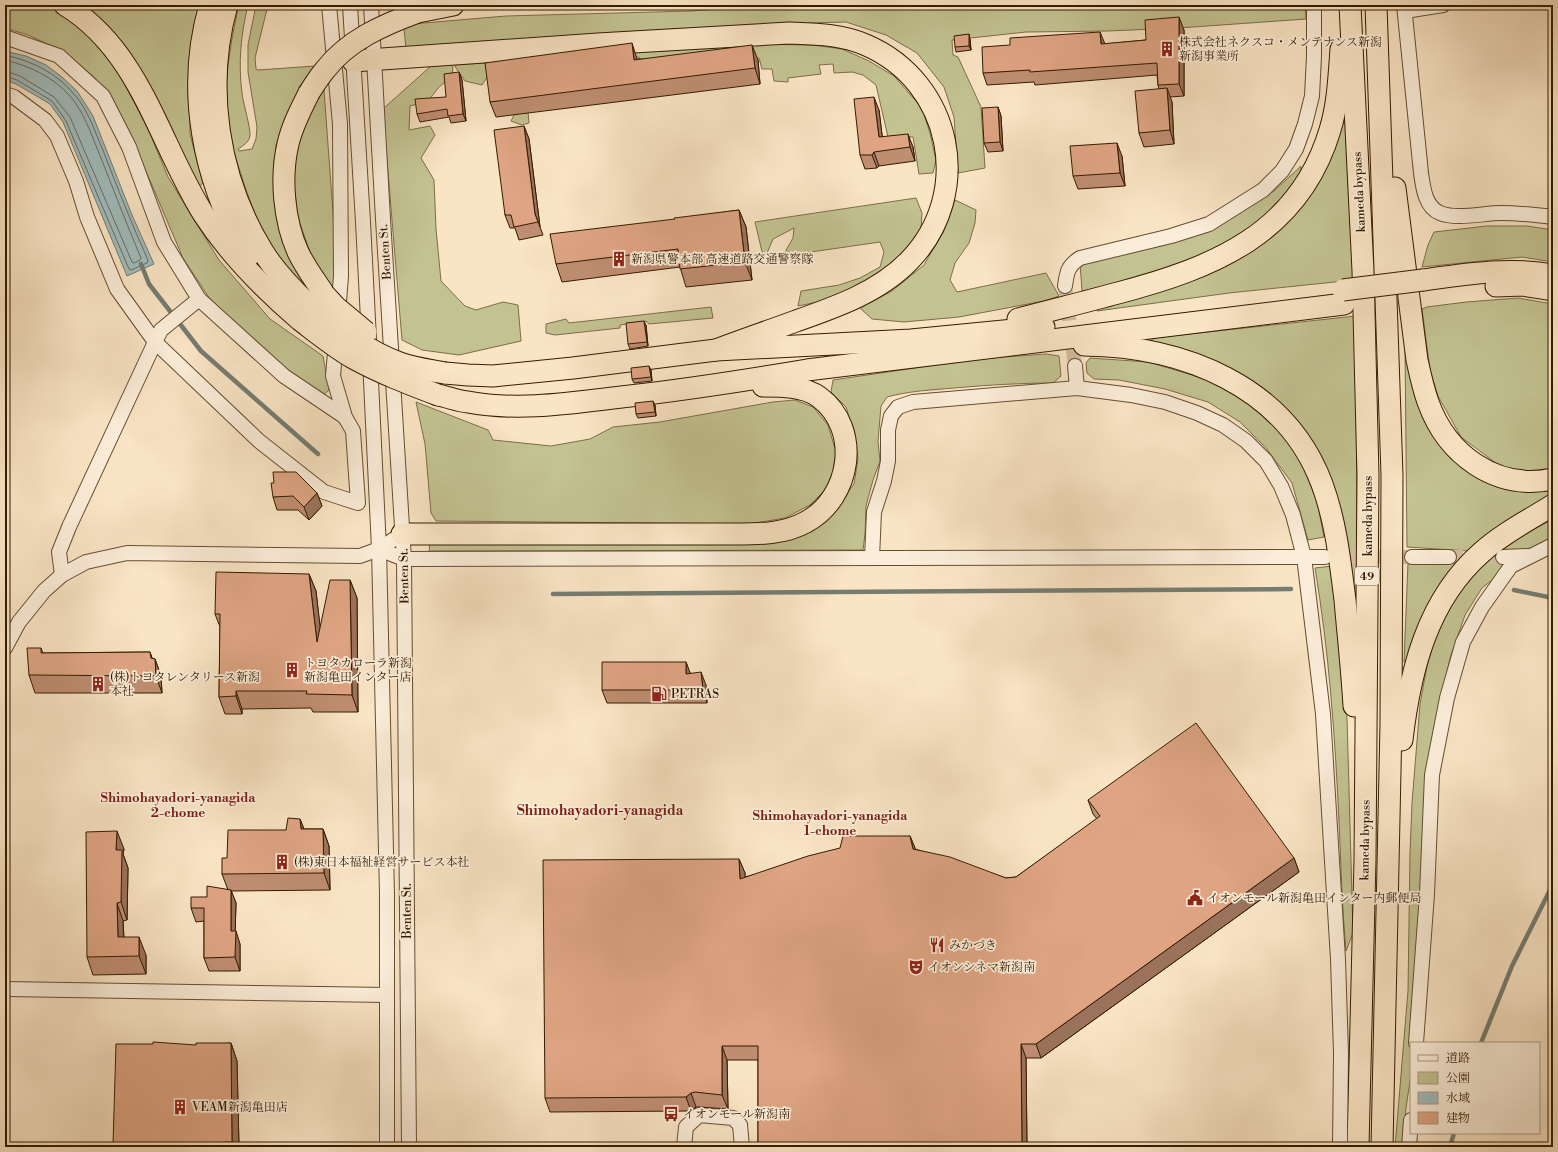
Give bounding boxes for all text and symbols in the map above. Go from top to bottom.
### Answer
place label: 株式会社ネクスコ・メンテナンス新潟 新潟事業所 [1179,35,1382,64]
building icon: 株式会社ネクスコ・メンテナンス新潟 新潟事業所 [1158,40,1176,58]
street label: kameda bypass [1350,151,1369,233]
street label: Benten St. [376,224,395,281]
building icon: 新潟県警本部 高速道路交通警察隊 [610,250,628,268]
place label: 新潟県警本部 高速道路交通警察隊 [631,252,813,267]
street label: kameda bypass [1361,476,1376,556]
street label: Benten St. [397,548,412,605]
road number: 49 [1355,567,1379,585]
place label: トヨタカローラ新潟 新潟亀田インター店 [304,656,412,685]
building icon: トヨタカローラ新潟 新潟亀田インター店 [283,661,301,679]
place label: (株)トヨタレンタリース新潟 本社 [110,670,260,699]
building icon: (株)トヨタレンタリース新潟 本社 [89,675,107,693]
fuel station icon: PETRAS [650,685,668,703]
place label: PETRAS [671,687,719,702]
district label: Shimohayadori-yanagida 2-chome [101,790,256,821]
street label: kameda bypass [1357,800,1374,880]
district label: Shimohayadori-yanagida [517,802,684,820]
district label: Shimohayadori-yanagida 1-chome [753,808,908,839]
building icon: (株)東日本福祉経営サービス本社 [273,853,291,871]
place label: (株)東日本福祉経営サービス本社 [294,855,469,870]
street label: Benten St. [400,883,415,940]
public building icon: イオンモール新潟亀田インター内郵便局 [1186,889,1204,907]
place label: イオンモール新潟亀田インター内郵便局 [1207,891,1421,906]
restaurant icon: みかづき [928,936,946,954]
place label: みかづき [949,938,997,953]
theatre icon: イオンシネマ新潟南 [907,958,925,976]
place label: イオンシネマ新潟南 [928,960,1035,975]
legend [1410,1042,1540,1134]
text: 道路 [1446,1051,1470,1066]
text: 公園 [1446,1071,1470,1086]
text: 水域 [1446,1091,1470,1106]
building icon: VEAM新潟亀田店 [171,1098,189,1116]
place label: VEAM新潟亀田店 [191,1100,288,1115]
bus stop icon: イオンモール新潟南 [662,1105,680,1123]
place label: イオンモール新潟南 [683,1107,790,1122]
text: 建物 [1446,1111,1470,1126]

